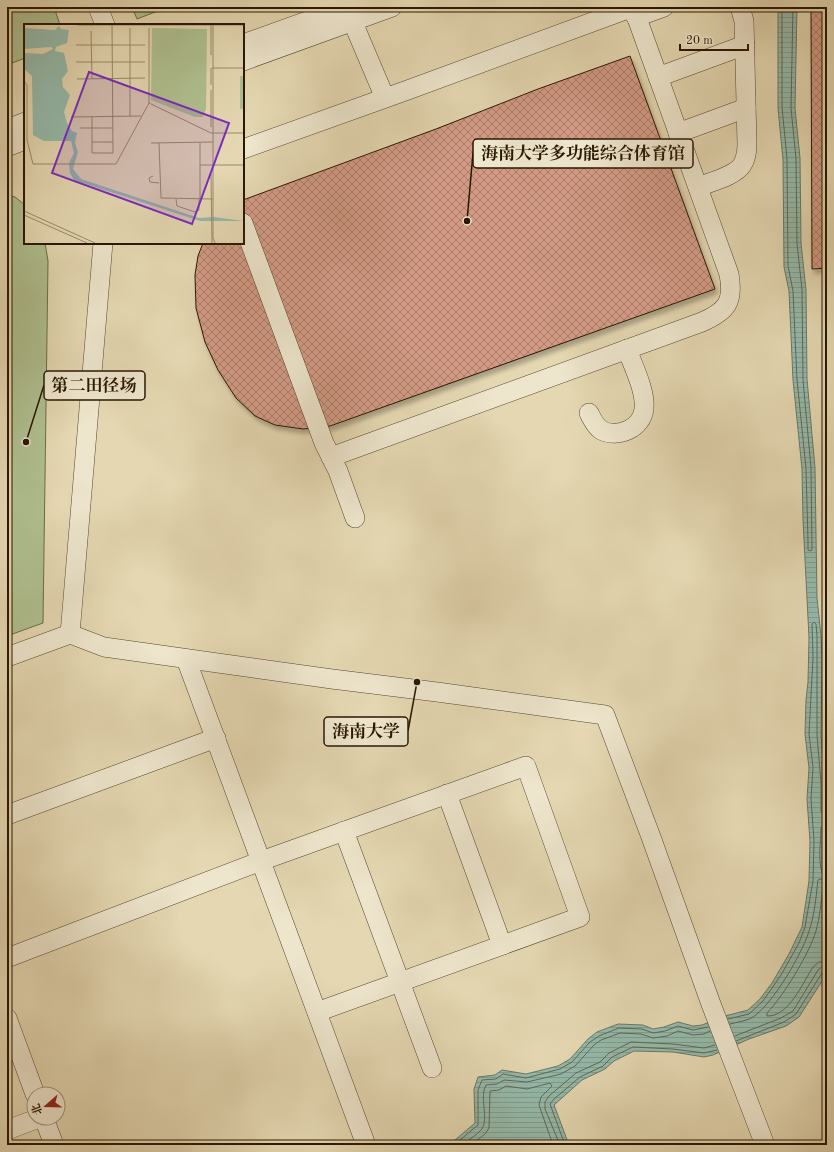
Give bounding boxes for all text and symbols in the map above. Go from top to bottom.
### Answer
inset map [24,24,244,244]
scale bar [680,26,748,52]
text: 20 m [686,35,713,47]
callout: 海南大学多功能综合体育馆 [473,139,693,168]
text: 海南大学多功能综合体育馆 [481,144,685,163]
callout: 第二田径场 [44,371,145,400]
text: 第二田径场 [52,376,137,395]
callout: 海南大学 [324,717,408,746]
text: 海南大学 [332,722,400,741]
north arrow [26,1086,66,1126]
text: 北 [30,1102,45,1116]

